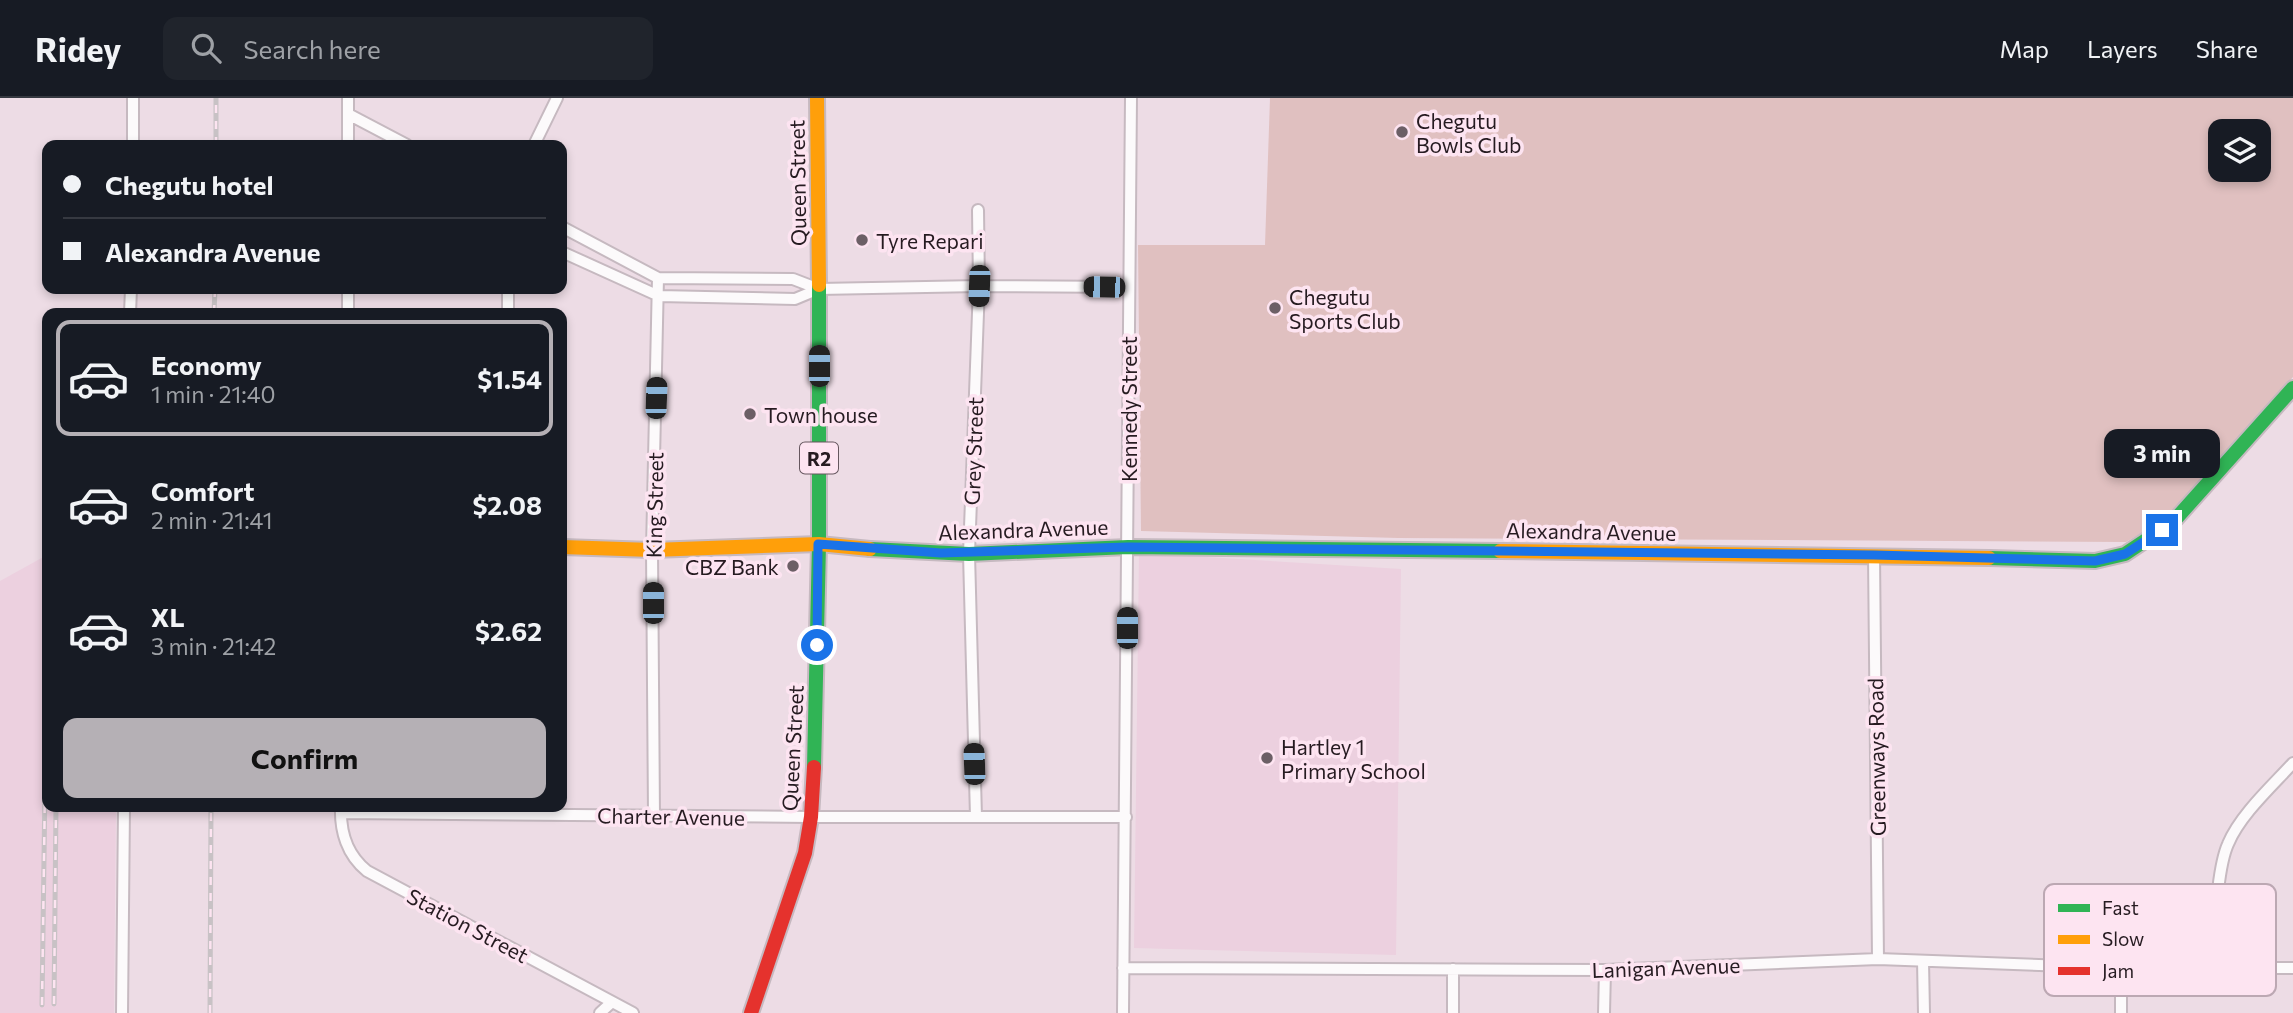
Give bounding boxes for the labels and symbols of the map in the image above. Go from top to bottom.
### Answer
place label: Chegutu Bowls Club [1416,108,1521,157]
street label: Queen Street [783,120,811,246]
marker: Chegutu Bowls Club [1394,124,1410,140]
place label: Tyre Repari [876,228,984,253]
marker: Tyre Repari [854,232,870,248]
car [968,265,991,307]
car [1083,276,1126,298]
place label: Chegutu Sports Club [1289,284,1401,333]
marker: Chegutu Sports Club [1267,300,1283,316]
street label: Kennedy Street [1116,336,1141,482]
car [809,345,830,387]
car [645,377,668,419]
street label: Grey Street [959,396,987,506]
place label: Town house [764,402,878,427]
marker: Town house [742,406,758,422]
callout: 3 min [2104,428,2220,478]
road number: R2 [800,442,838,474]
street label: King Street [641,452,667,558]
street label: Alexandra Avenue [937,514,1109,544]
route end [2146,514,2178,546]
street label: Alexandra Avenue [1506,517,1676,545]
place label: CBZ Bank [685,554,779,579]
marker: CBZ Bank [785,558,801,574]
car [643,582,664,624]
car [1117,607,1138,649]
route start [801,629,833,661]
street label: Greenways Road [1862,678,1890,836]
street label: Queen Street [776,684,808,812]
place label: Hartley 1 Primary School [1281,734,1426,783]
car [963,743,986,785]
marker: Hartley 1 Primary School [1259,750,1275,766]
street label: Charter Avenue [597,802,745,830]
street label: Station Street [403,883,533,967]
legend [2044,884,2276,996]
text: Fast [2102,896,2139,919]
text: Slow [2102,927,2144,950]
street label: Lanigan Avenue [1591,952,1741,982]
text: Jam [2102,959,2134,982]

